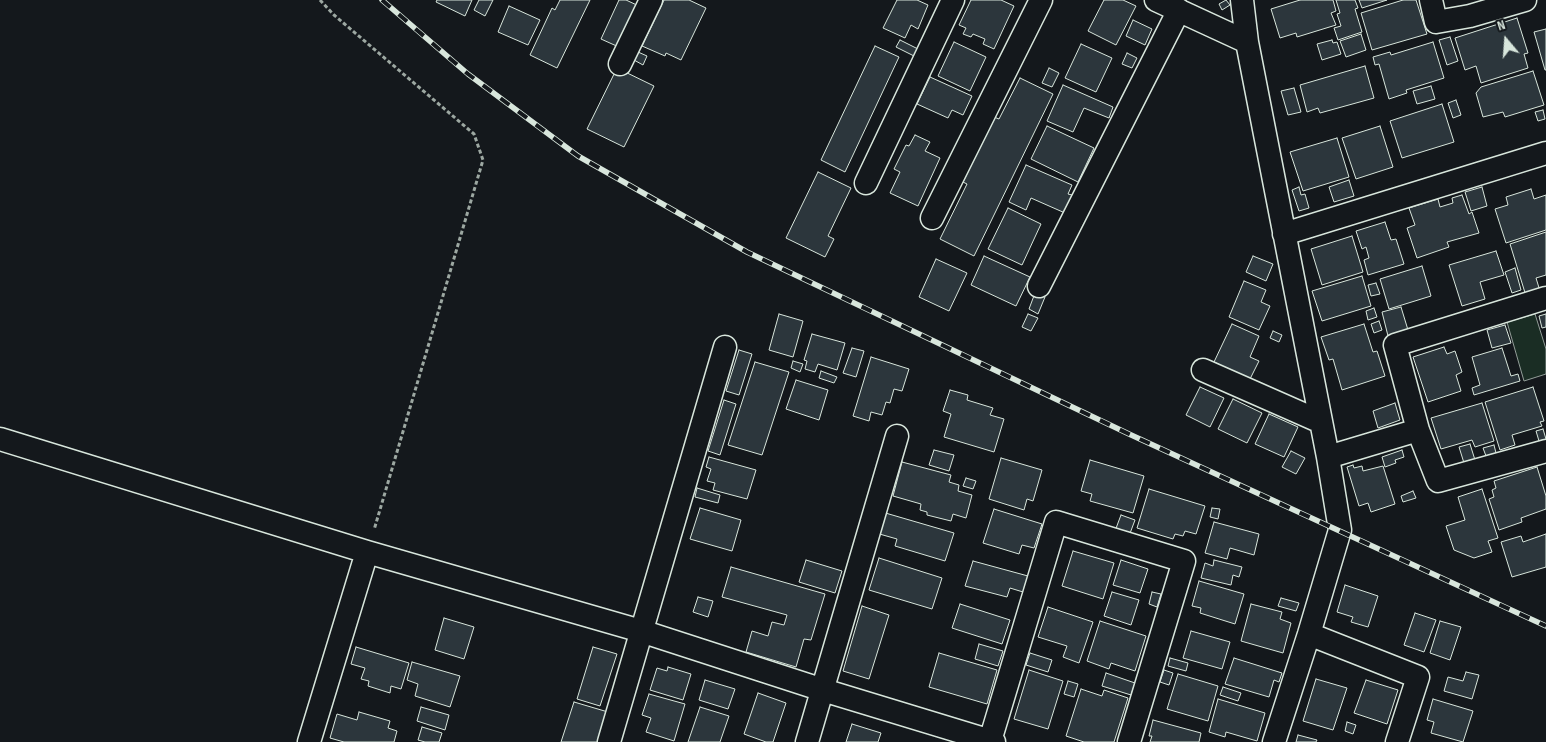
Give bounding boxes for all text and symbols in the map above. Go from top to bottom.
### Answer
north arrow [1481,15,1531,65]
text: N [1495,16,1507,35]

